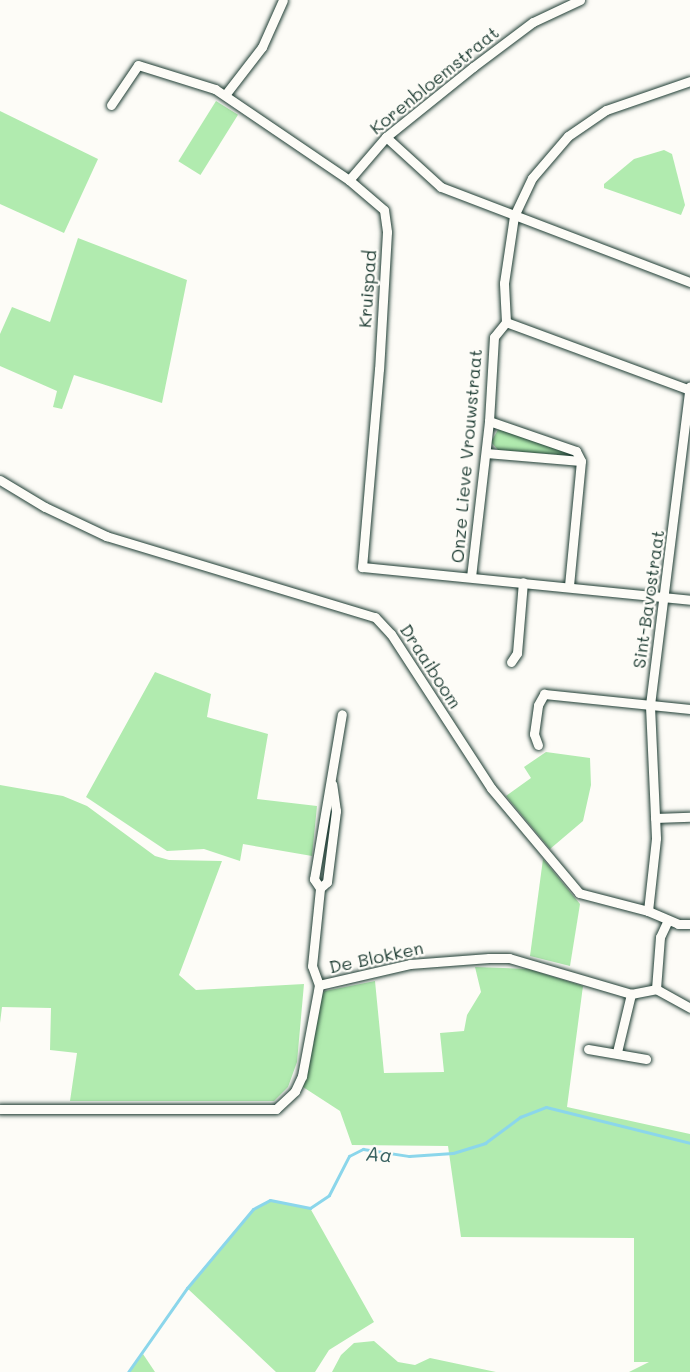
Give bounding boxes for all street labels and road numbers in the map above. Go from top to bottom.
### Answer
street label: Korenbloemstraat [365,21,503,139]
street label: Kruispad [354,249,380,329]
street label: Onze Lieve Vrouwstraat [446,348,486,564]
street label: Sint-Bavostraat [628,528,668,670]
street label: Draaiboom [396,620,466,712]
street label: De Blokken [327,936,425,978]

